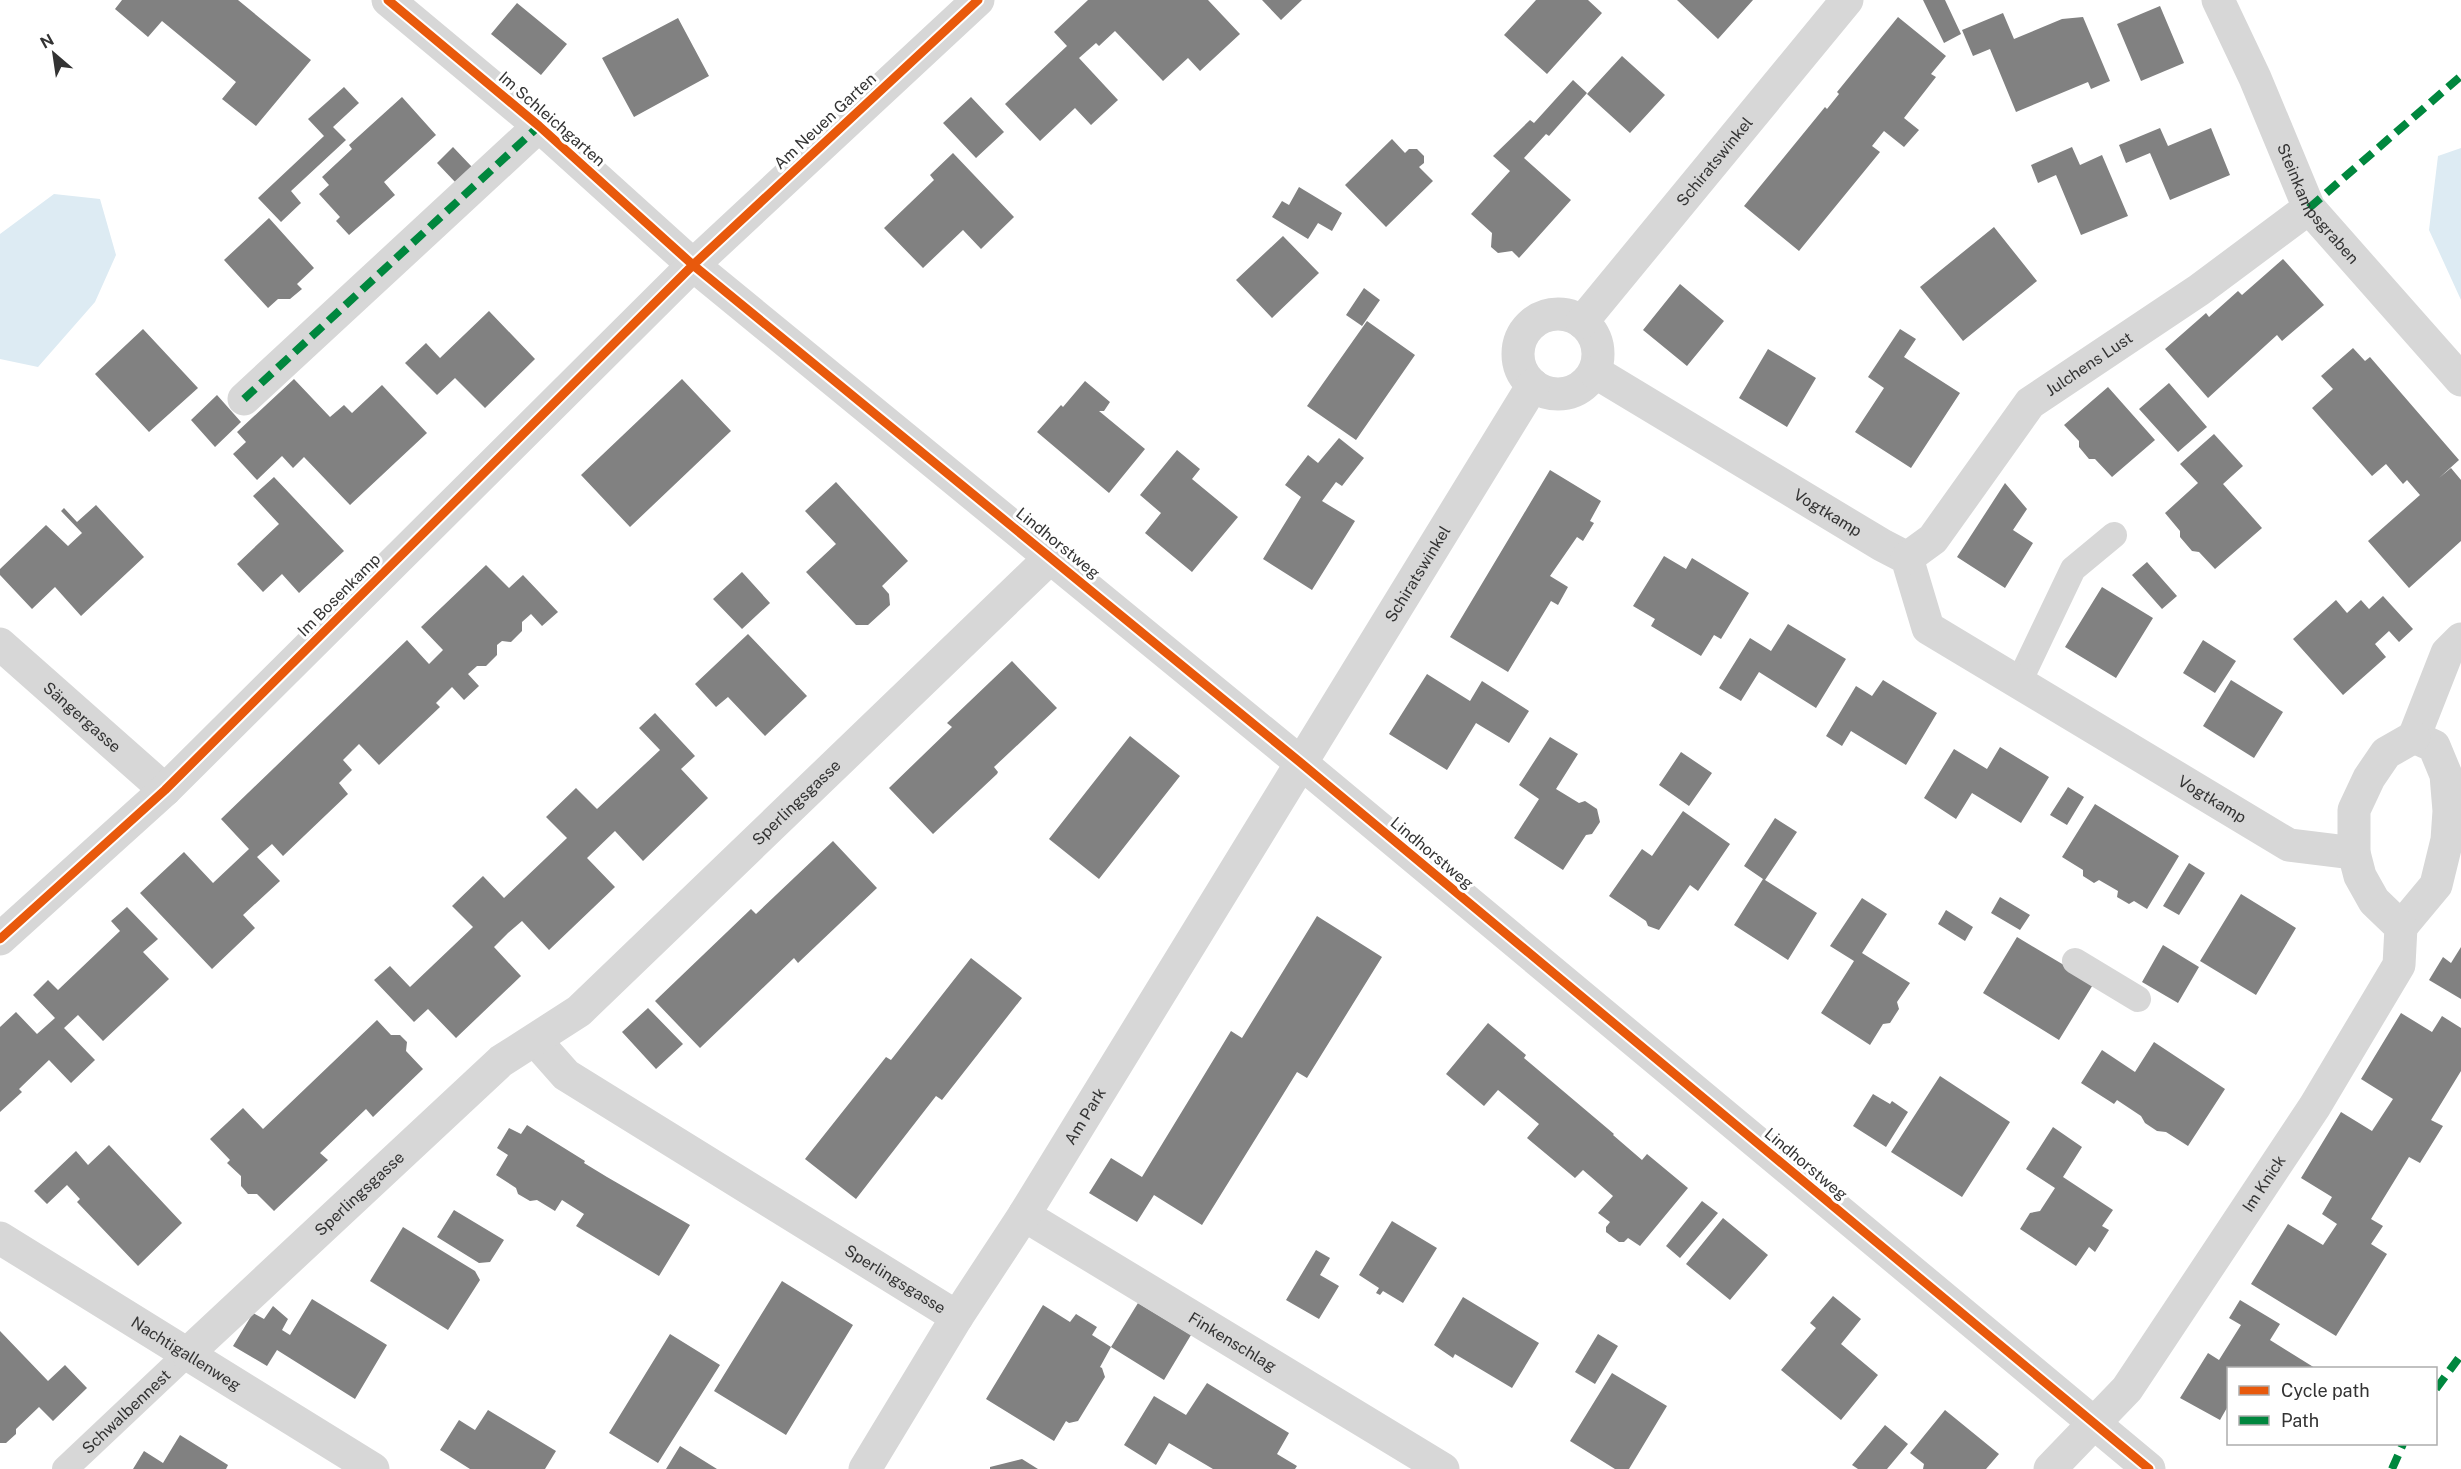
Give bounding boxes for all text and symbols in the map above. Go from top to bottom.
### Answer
north arrow [24,24,84,84]
text: N [37,30,57,53]
street label: Im Schleichgarten [495,68,609,170]
street label: Am Neuen Garten [770,69,880,173]
street label: Schiratswinkel [1672,113,1756,210]
street label: Steinkampsgraben [2274,140,2363,268]
street label: Julchens Lust [2042,328,2136,400]
street label: Vogtkamp [1790,485,1866,540]
street label: Lindhorstweg [1012,503,1104,583]
street label: Schiratswinkel [1380,522,1454,625]
street label: Im Bosenkamp [294,550,384,640]
street label: Sängergasse [40,678,125,756]
street label: Sperlingsgasse [748,755,844,849]
street label: Vogtkamp [2175,771,2250,827]
street label: Lindhorstweg [1387,813,1477,893]
street label: Am Park [1060,1084,1109,1148]
street label: Lindhorstweg [1761,1124,1851,1204]
street label: Sperlingsgasse [310,1147,408,1240]
street label: Im Knick [2238,1151,2289,1215]
street label: Sperlingsgasse [841,1240,949,1317]
street label: Finkenschlag [1185,1308,1280,1375]
street label: Nachtigallenweg [128,1312,245,1394]
street label: Schwalbennest [78,1365,174,1458]
legend [2227,1367,2437,1445]
text: Cycle path [2281,1380,2370,1401]
text: Path [2281,1410,2319,1431]

